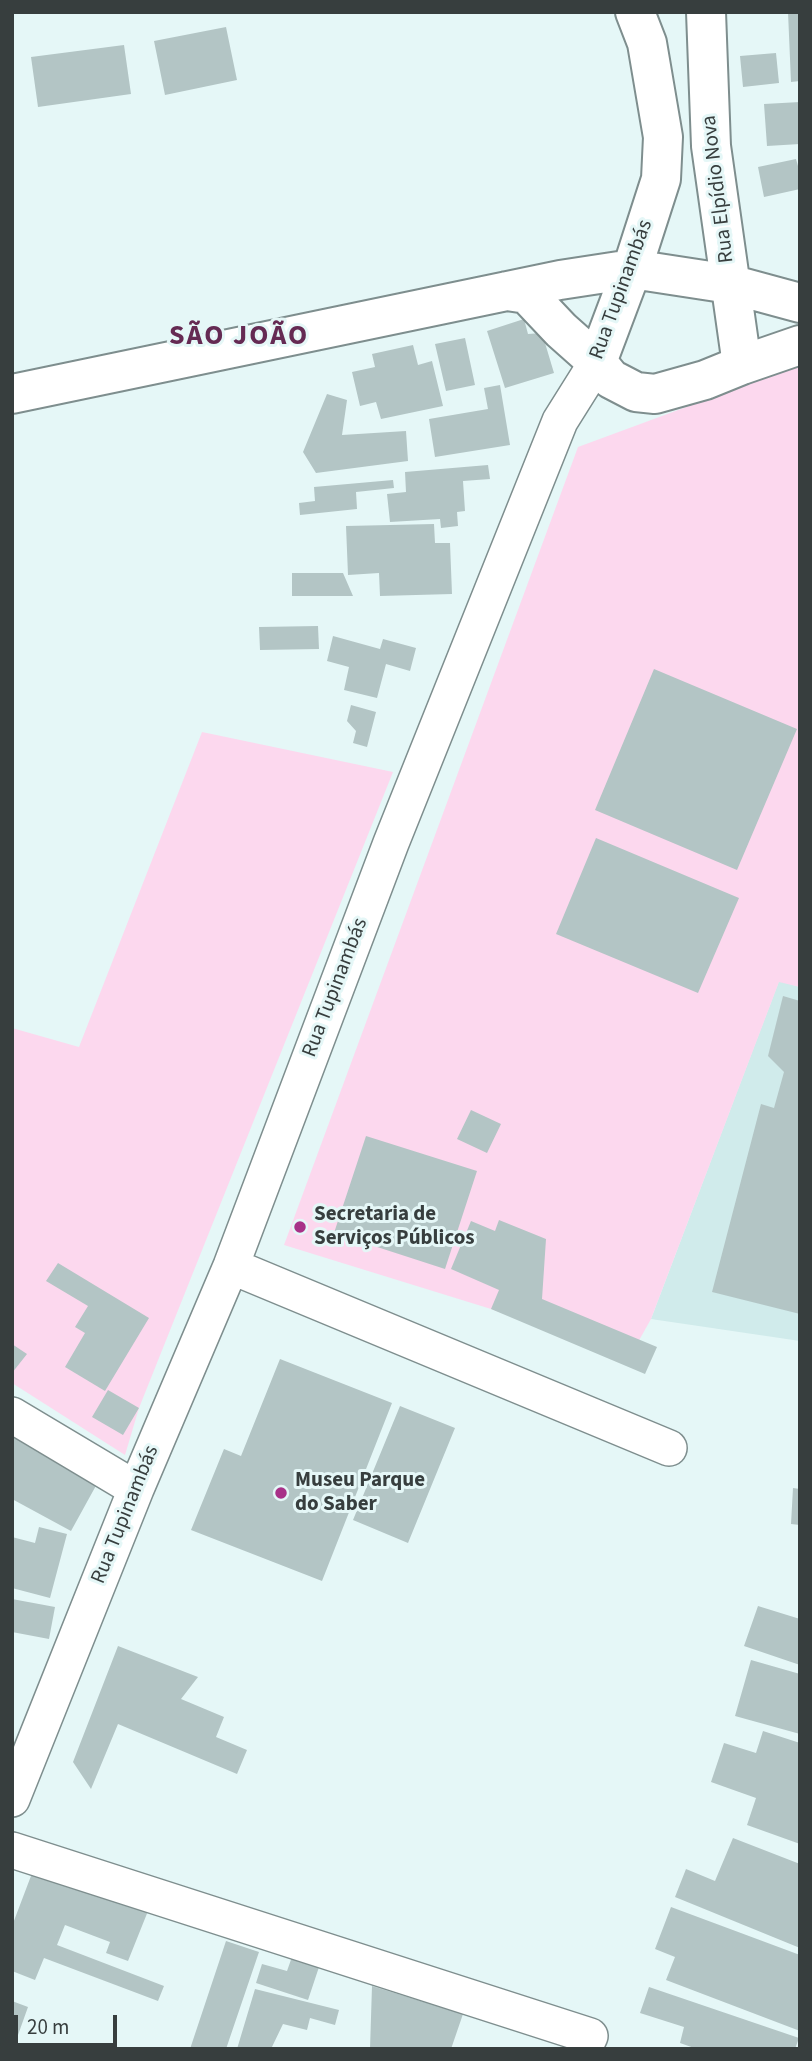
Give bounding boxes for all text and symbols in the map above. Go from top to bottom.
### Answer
street label: Rua Elpídio Nova [697,114,741,264]
street label: Rua Tupinambás [585,217,659,363]
district label: SÃO JOÃO [170,321,308,355]
street label: Rua Tupinambás [298,915,374,1061]
place label: Secretaria de Serviços Públicos [314,1202,475,1252]
marker: Secretaria de Serviços Públicos [292,1219,308,1235]
street label: Rua Tupinambás [87,1442,165,1588]
place label: Museu Parque do Saber [295,1468,425,1518]
marker: Museu Parque do Saber [273,1485,289,1501]
scale bar [18,2002,121,2046]
text: 20 m [27,2012,69,2042]

